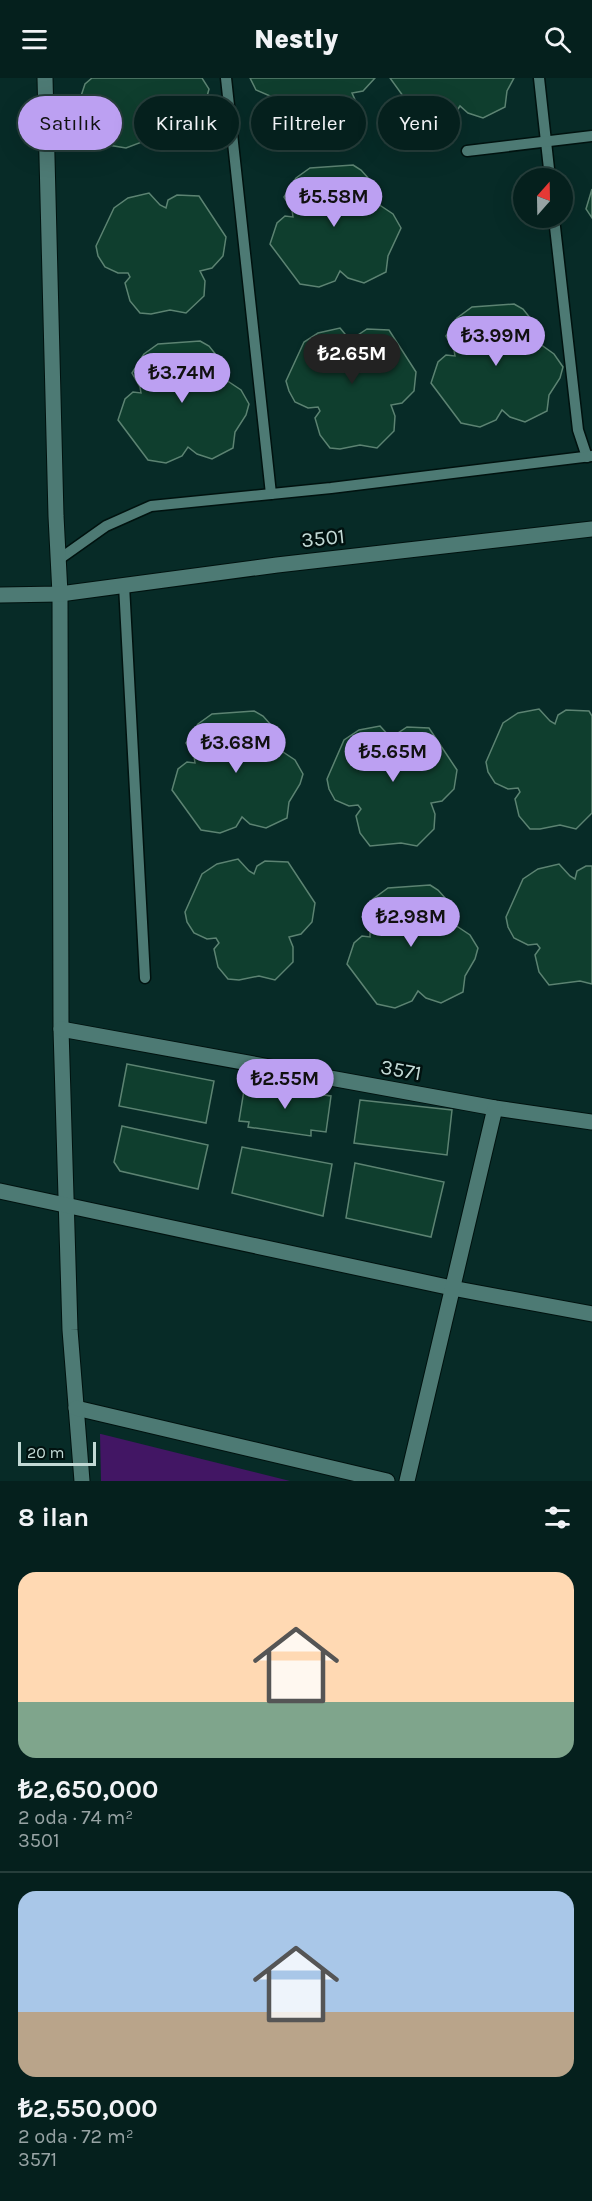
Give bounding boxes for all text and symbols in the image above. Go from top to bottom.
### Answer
icon: menu [18,23,51,56]
text: Nestly [254,23,338,55]
icon: search [541,23,574,56]
chip: Satılık [18,96,122,150]
chip: Kiralık [134,96,239,150]
chip: Filtreler [251,96,366,150]
chip: Yeni [378,96,460,150]
north arrow [513,168,573,228]
map controls [513,168,573,228]
pin: ₺5.58M [285,177,383,228]
text: ₺5.58M [299,185,369,208]
pin: ₺3.99M [447,316,545,367]
text: ₺3.99M [461,324,531,347]
pin: ₺2.65M [303,334,401,385]
text: ₺2.65M [317,342,387,365]
pin: ₺3.74M [133,353,231,404]
text: ₺3.74M [148,361,216,384]
street label: 3501 [300,524,346,552]
pin: ₺3.68M [187,723,285,774]
text: ₺3.68M [201,731,271,754]
pin: ₺5.65M [344,732,442,783]
text: ₺5.65M [359,740,427,763]
pin: ₺2.98M [362,897,460,948]
text: ₺2.98M [376,905,446,928]
street label: 3571 [379,1055,423,1085]
pin: ₺2.55M [236,1059,334,1110]
text: ₺2.55M [251,1067,319,1090]
scale bar [18,1439,96,1466]
text: 20 m [27,1443,65,1462]
icon: filters [541,1501,574,1534]
text: 8 ilan [18,1502,89,1533]
icon: home [242,1611,350,1719]
text: ₺2,650,000 [18,1774,158,1805]
text: 2 oda · 74 m² [18,1806,133,1829]
text: 3501 [18,1829,60,1852]
icon: home [242,1930,350,2038]
text: ₺2,550,000 [18,2093,158,2124]
text: 2 oda · 72 m² [18,2125,134,2148]
text: 3571 [18,2148,57,2171]

